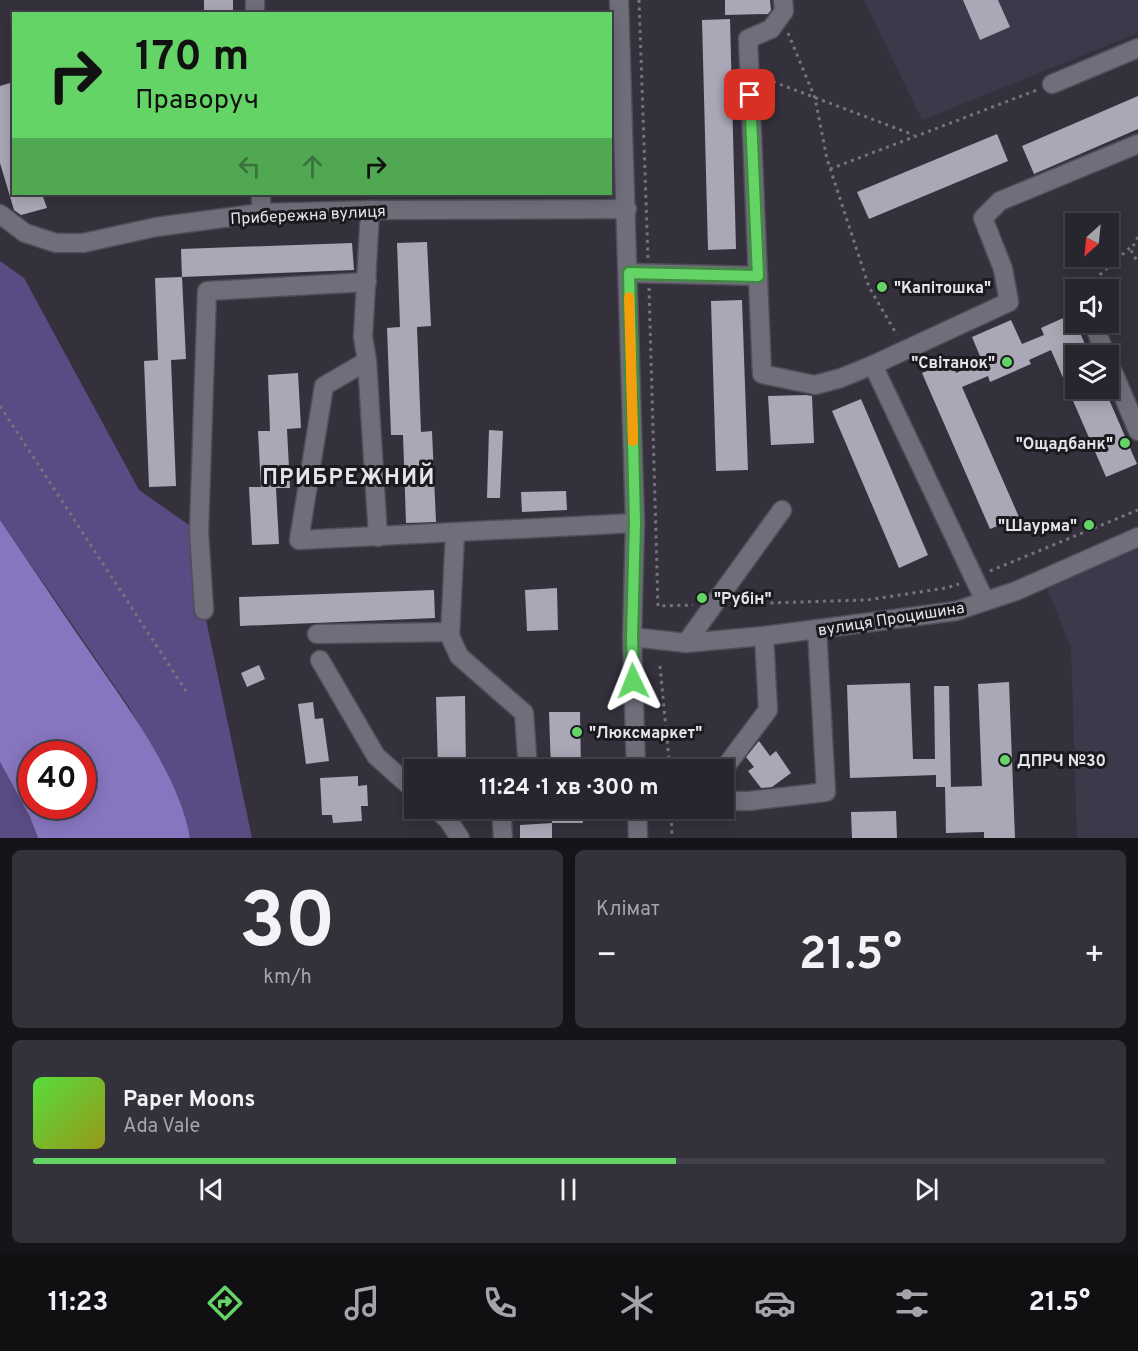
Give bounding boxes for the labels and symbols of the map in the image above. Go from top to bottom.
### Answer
pin [724,69,775,120]
street label: Прибережна вулиця [230,202,386,230]
north arrow [1065,213,1119,267]
place label: "Капітошка" [894,279,991,299]
marker: "Капітошка" [875,280,889,294]
place label: "Світанок" [911,354,995,374]
marker: "Світанок" [1000,355,1014,369]
place label: "Ощадбанк" [1016,435,1113,455]
marker: "Ощадбанк" [1118,436,1132,450]
district label: ПРИБРЕЖНИЙ [262,462,436,492]
place label: "Шаурма" [998,517,1077,537]
marker: "Шаурма" [1082,518,1096,532]
place label: "Рубін" [714,590,772,610]
marker: "Рубін" [695,591,709,605]
street label: вулиця Процишина [817,599,966,641]
position arrow [601,649,665,713]
place label: "Люксмаркет" [589,724,702,744]
marker: "Люксмаркет" [570,725,584,739]
speed limit sign: 40 [18,741,96,819]
place label: ДПРЧ №30 [1017,752,1106,772]
marker: ДПРЧ №30 [998,753,1012,767]

